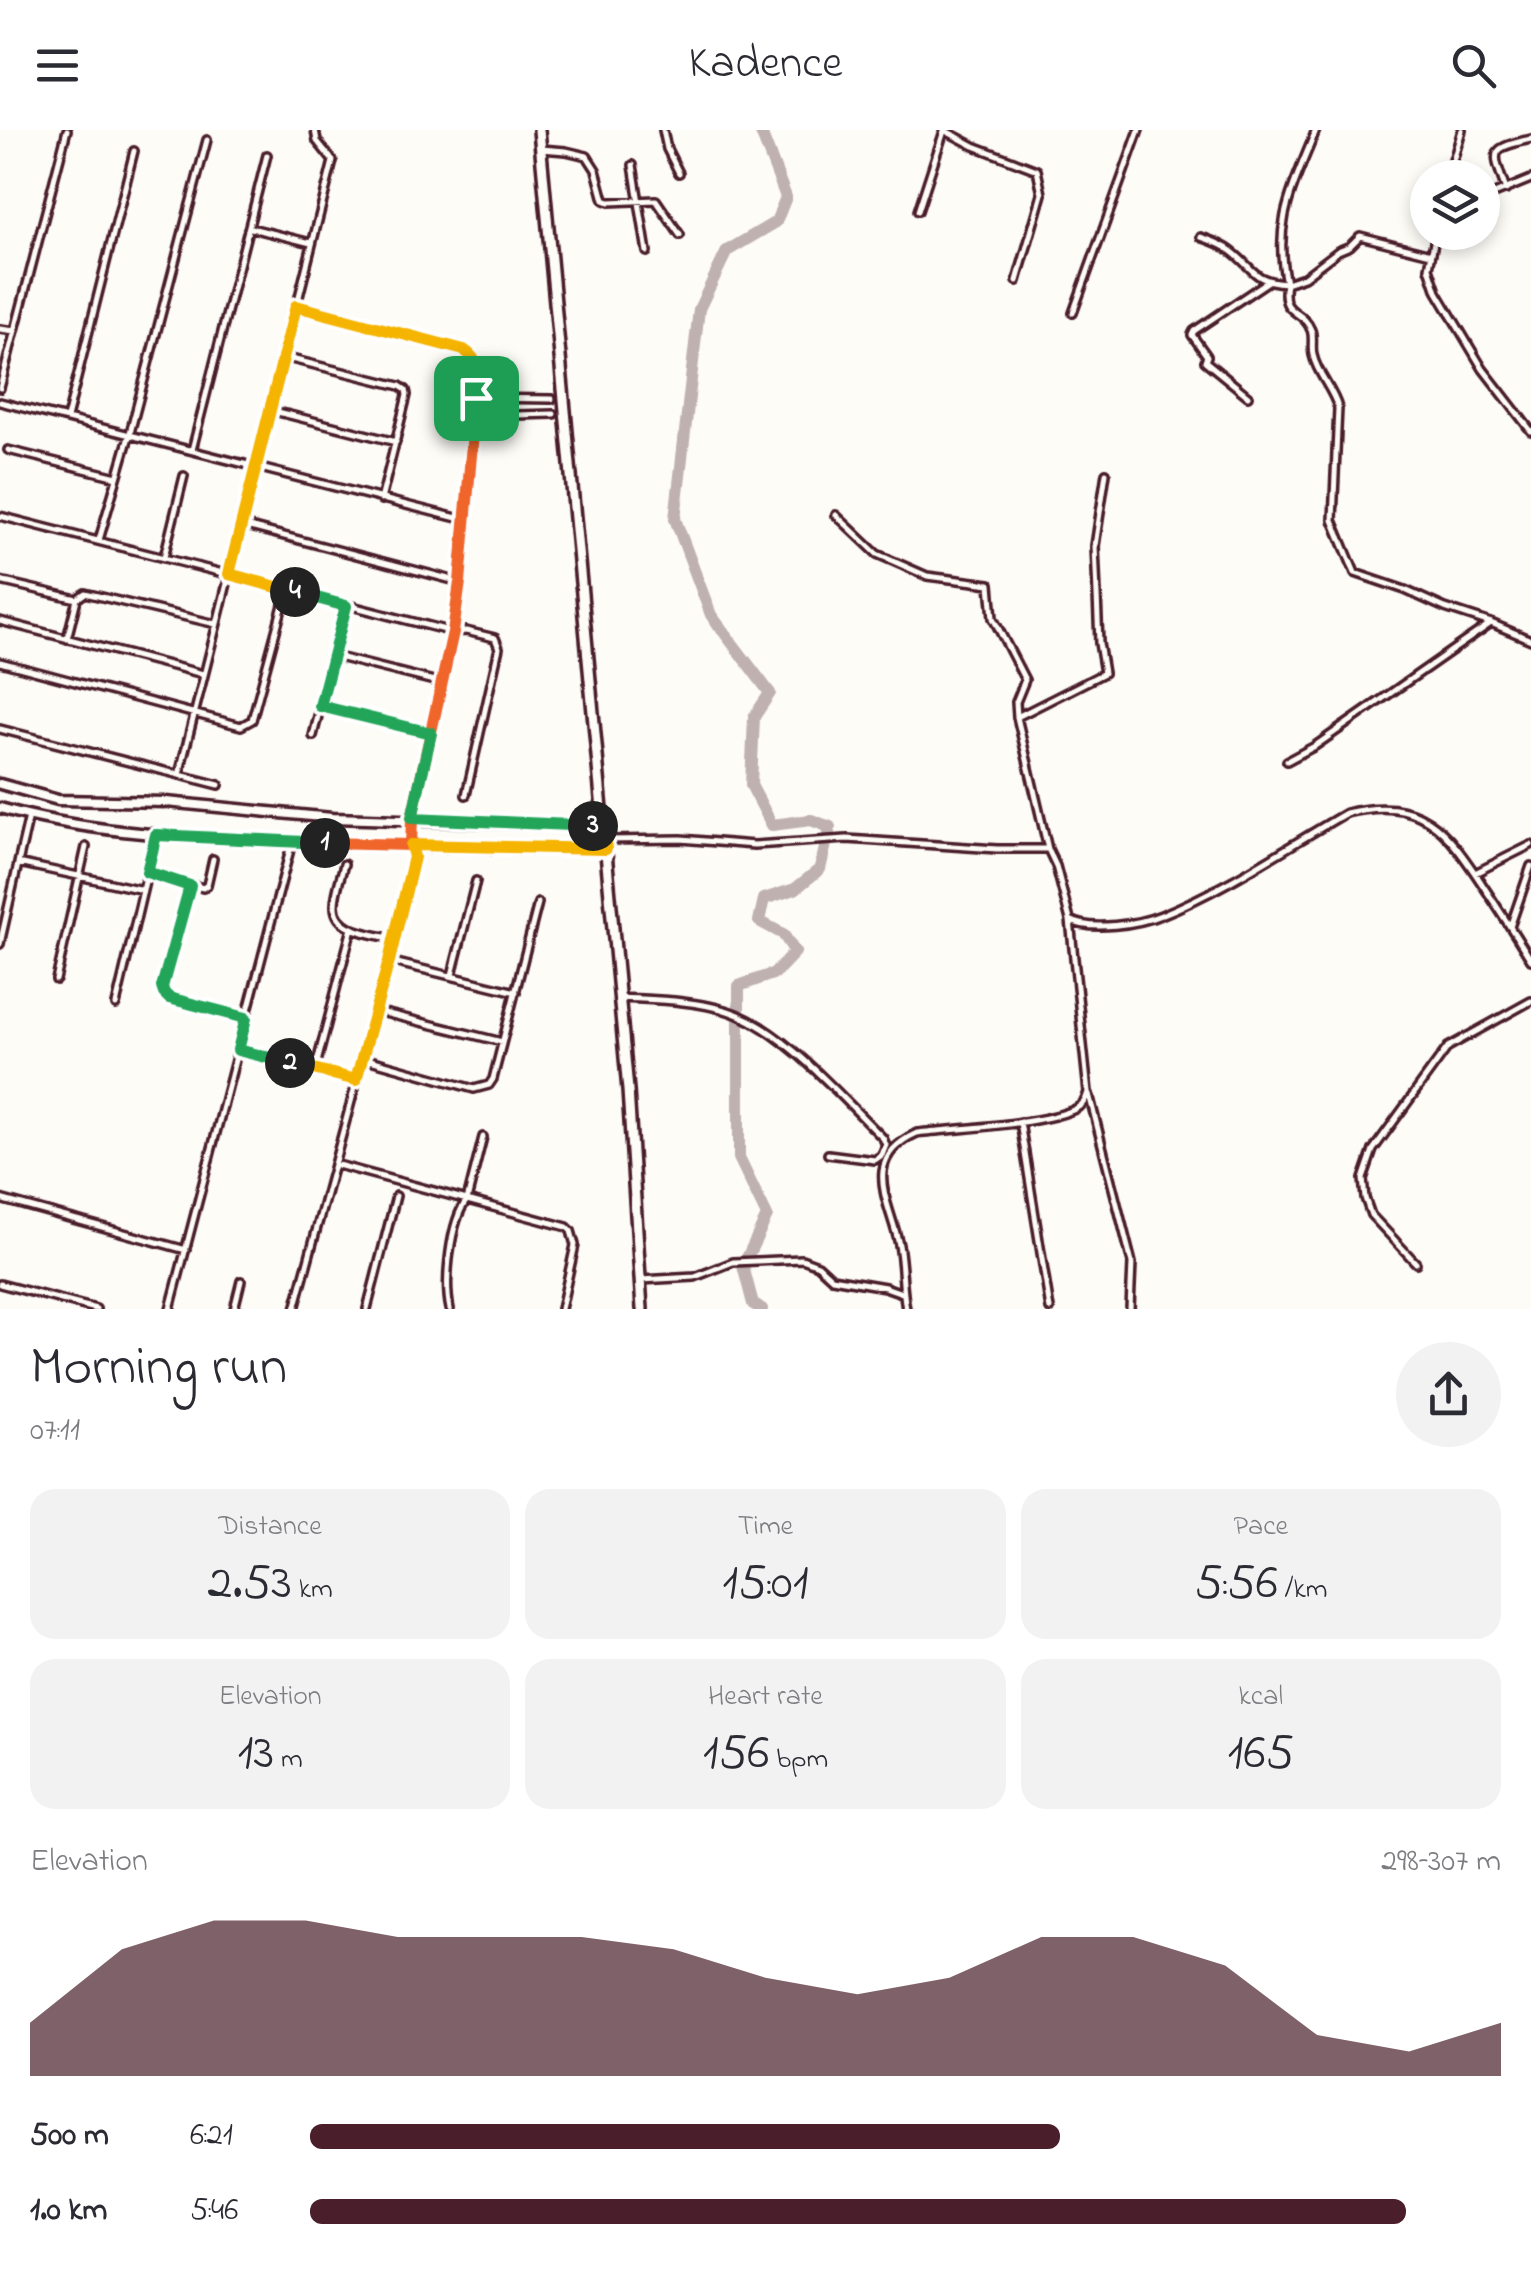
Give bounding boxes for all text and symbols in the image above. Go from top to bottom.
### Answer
text: Kadence [689,32,842,98]
icon: menu [30,38,85,93]
icon: search [1446,38,1501,93]
map controls [1410,160,1500,250]
button: layers [1410,160,1500,250]
pin [434,356,519,441]
icon: arrive [449,371,504,426]
pin: 4 [270,567,320,617]
text: 4 [289,571,301,612]
pin: 3 [568,801,618,851]
text: 3 [587,805,599,846]
pin: 1 [300,818,350,868]
text: 1 [321,822,329,863]
pin: 2 [265,1038,315,1088]
text: 2 [283,1042,297,1083]
text: Morning run [30,1330,287,1410]
button: share [1396,1342,1501,1447]
text: 07:11 [30,1408,80,1455]
text: Distance [219,1507,322,1548]
text: Time [738,1507,793,1548]
text: Pace [1234,1507,1288,1548]
text: 2.53 [208,1548,292,1621]
text: 15:01 [722,1548,809,1621]
text: 5:56 [1194,1548,1278,1621]
text: km [292,1570,333,1611]
text: /km [1278,1570,1327,1611]
text: Elevation [219,1677,322,1718]
text: Heart rate [708,1677,823,1718]
text: kcal [1239,1677,1283,1718]
text: 13 [238,1718,274,1791]
text: 156 [703,1718,769,1791]
text: 165 [1228,1718,1294,1791]
text: m [274,1740,303,1781]
text: bpm [769,1740,828,1781]
text: Elevation [30,1839,148,1886]
text: 298–307 m [1381,1839,1501,1886]
text: 500 m [30,2113,109,2160]
text: 6:21 [190,2113,233,2160]
text: 1.0 km [30,2188,107,2235]
text: 5:46 [190,2188,238,2235]

